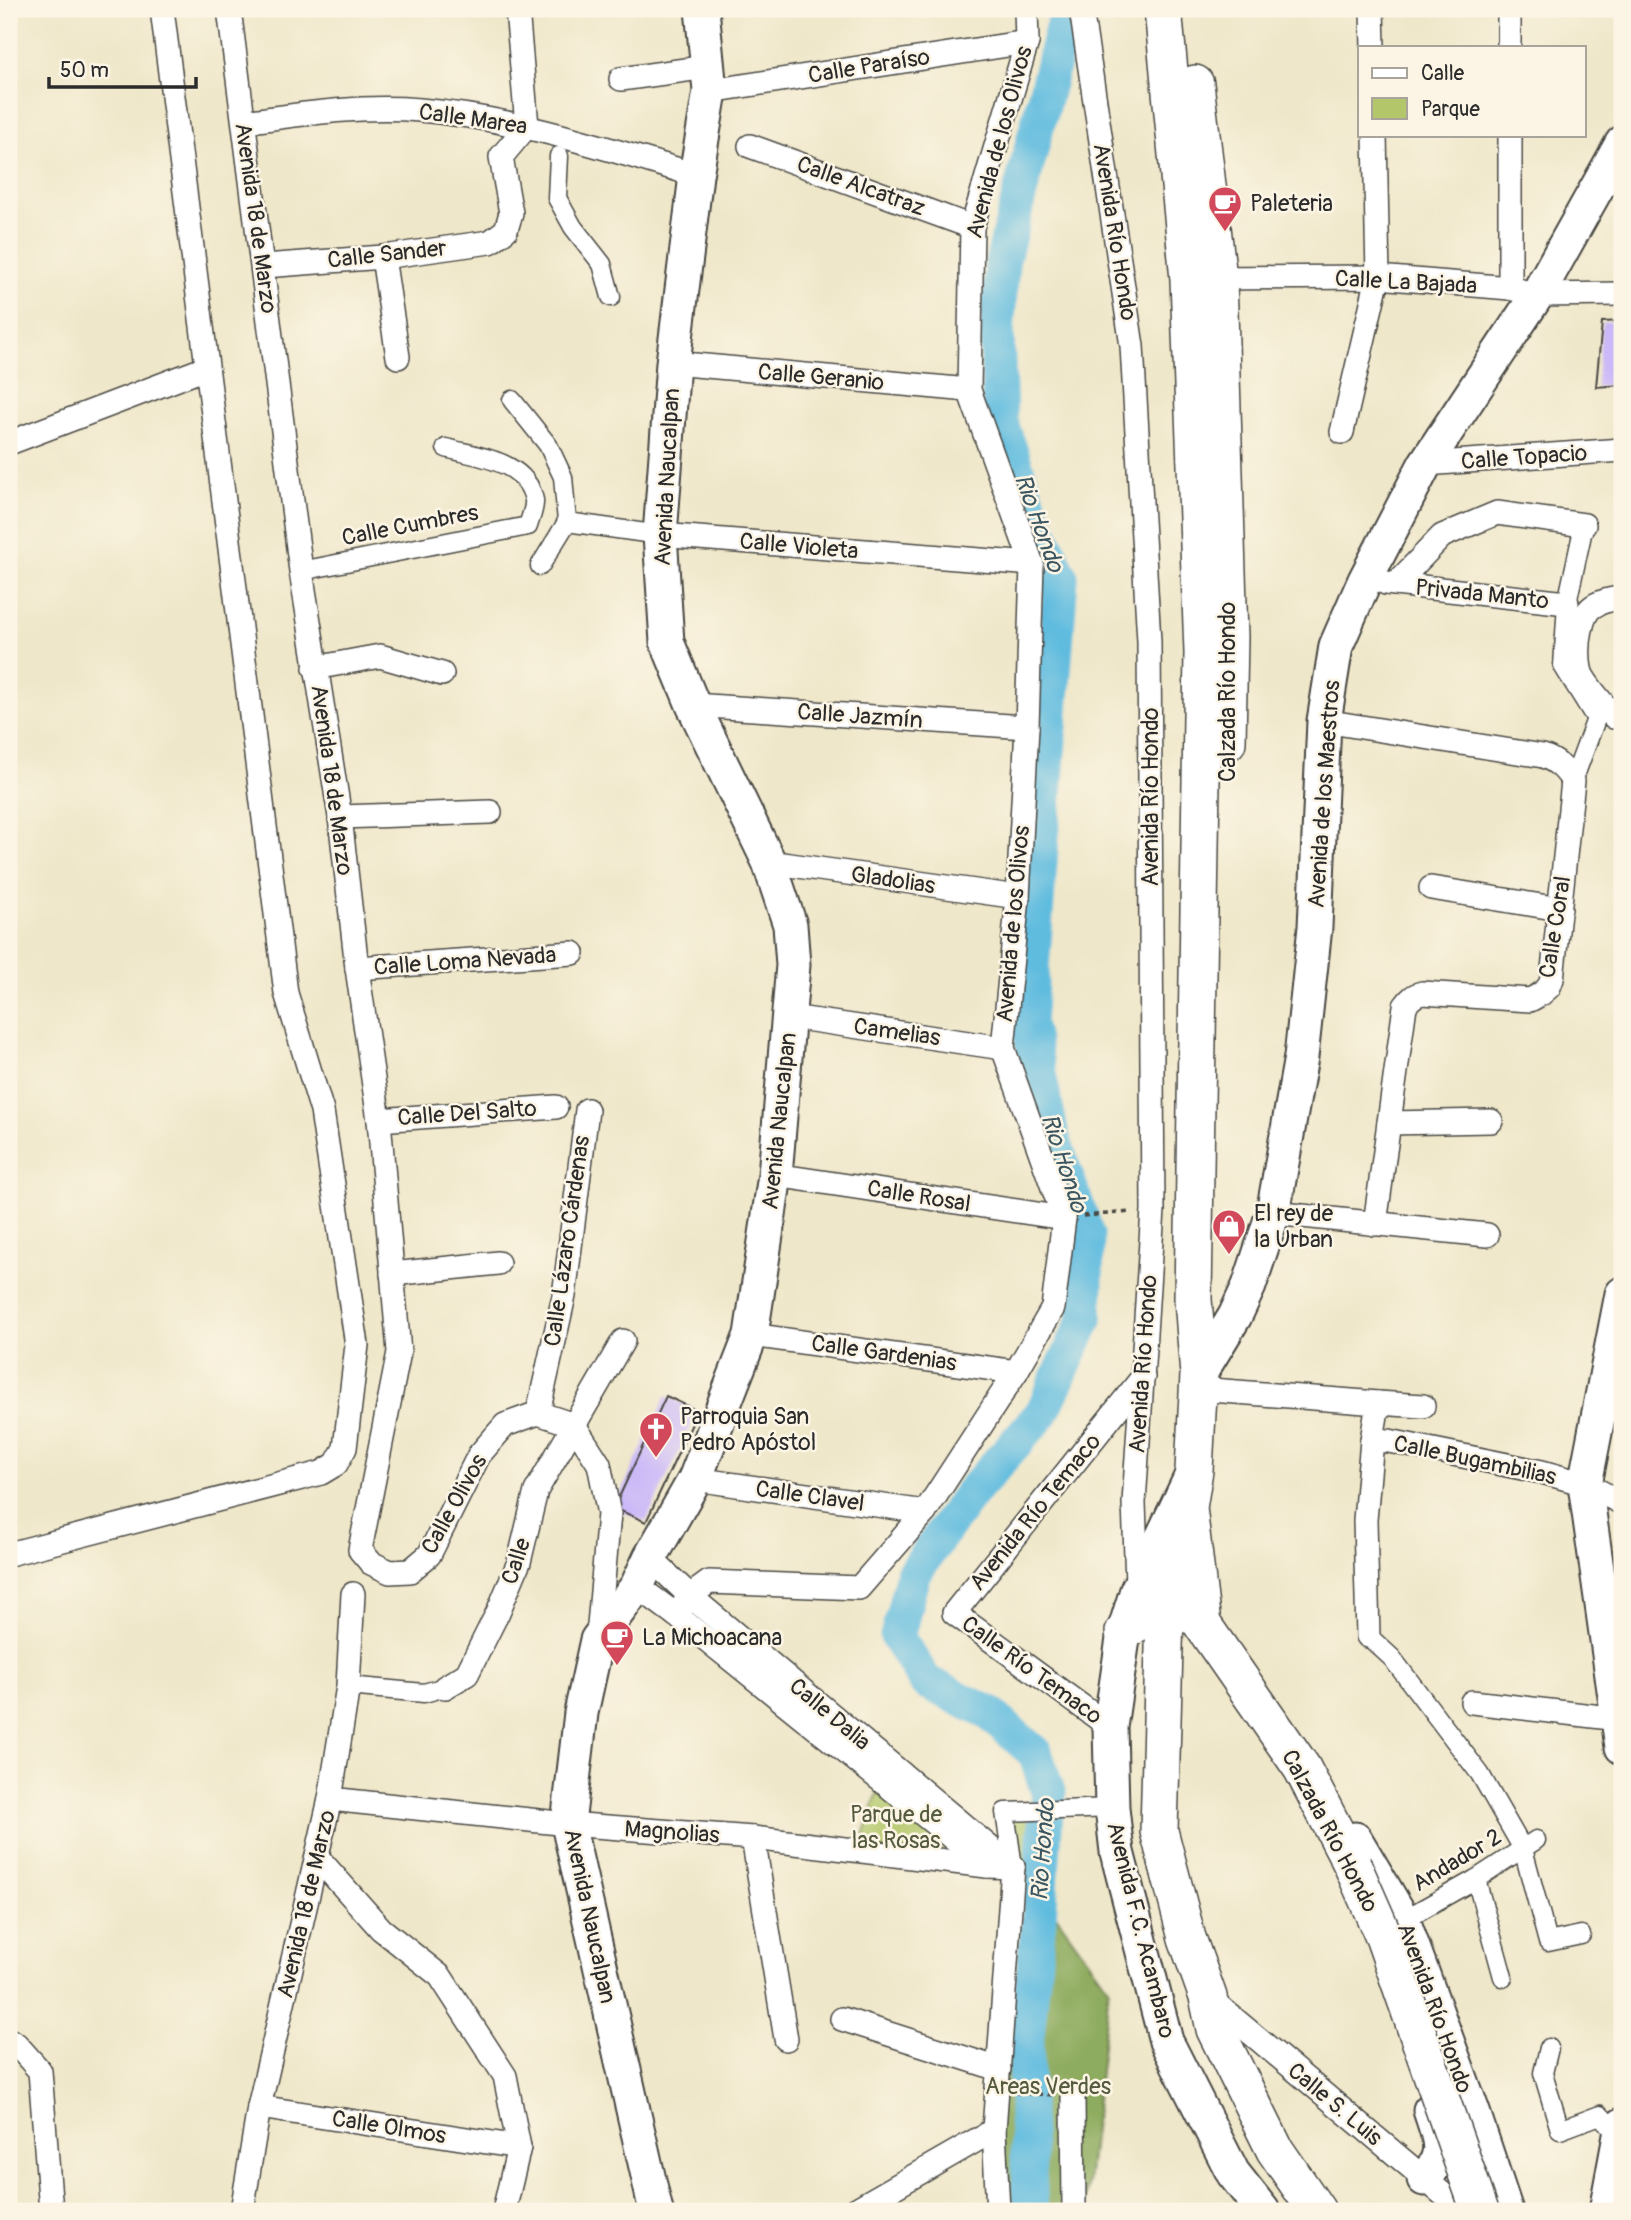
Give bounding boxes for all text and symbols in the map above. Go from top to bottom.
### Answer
street label: Calle Paraíso [806,42,932,90]
street label: Avenida de los Olivos [959,43,1039,241]
scale bar [49,46,196,90]
legend [1358,46,1586,136]
text: 50 m [60,57,109,84]
text: Calle [1421,60,1465,87]
text: Parque [1421,96,1480,123]
street label: Calle Marea [417,97,529,141]
street label: Avenida 18 de Marzo [228,121,284,315]
street label: Avenida Río Hondo [1087,141,1143,323]
street label: Calle Alcatraz [793,149,929,223]
cafe icon: Paleteria [1206,184,1244,233]
place label: Paleteria [1250,189,1333,218]
street label: Calle Sander [326,233,448,275]
street label: Calle La Bajada [1334,264,1478,300]
street label: Calle Geranio [757,357,885,397]
street label: Avenida Naucalpan [648,387,686,567]
street label: Calle Topacio [1460,438,1588,476]
water label: Rio Hondo [1008,470,1071,578]
street label: Calle Cumbres [339,498,481,552]
street label: Calle Violeta [738,526,860,566]
street label: Privada Manto [1414,573,1550,615]
street label: Calzada Río Hondo [1213,602,1242,782]
street label: Avenida de los Maestros [1302,679,1346,909]
street label: Avenida 18 de Marzo [304,683,360,877]
street label: Calle Jazmín [796,697,924,735]
street label: Avenida Río Hondo [1136,708,1165,886]
street label: Avenida de los Olivos [990,824,1036,1024]
street label: Gladolias [849,860,937,900]
street label: Calle Coral [1533,874,1577,980]
street label: Calle Loma Nevada [373,940,557,982]
street label: Camelias [852,1012,942,1052]
street label: Avenida Naucalpan [755,1031,803,1211]
street label: Calle Del Salto [396,1094,538,1132]
water label: Rio Hondo [1034,1110,1094,1218]
street label: Calle Lázaro Cárdenas [538,1134,596,1348]
street label: Calle Rosal [865,1174,973,1218]
place label: El rey de la Urban [1254,1199,1334,1254]
shop icon: El rey de la Urban [1210,1207,1248,1256]
street label: Avenida Río Hondo [1122,1274,1164,1454]
street label: Calle Gardenias [810,1328,958,1378]
place label: Parroquia San Pedro Apóstol [680,1402,816,1457]
church icon: Parroquia San Pedro Apóstol [637,1410,675,1459]
street label: Avenida Río Temaco [963,1428,1107,1596]
street label: Calle Bugambilias [1391,1429,1559,1491]
street label: Calle Olivos [415,1449,493,1559]
street label: Calle Clavel [754,1474,866,1518]
street label: Calle [495,1533,537,1588]
street label: Calle Río Temaco [956,1609,1108,1731]
cafe icon: La Michoacana [598,1618,636,1667]
place label: La Michoacana [642,1623,782,1652]
street label: Calle Dalia [783,1672,877,1756]
street label: Calzada Río Hondo [1275,1745,1385,1917]
water label: Rio Hondo [1025,1796,1061,1902]
park label: Parque de las Rosas [850,1800,943,1855]
street label: Avenida 18 de Marzo [270,1807,342,2001]
street label: Magnolias [624,1814,720,1850]
street label: Avenida F.C. Acambaro [1100,1819,1182,2041]
street label: Andador 2 [1407,1822,1507,1898]
street label: Avenida Naucalpan [557,1826,623,2006]
street label: Avenida Río Hondo [1391,1919,1479,2097]
street label: Calle S. Luis [1282,2056,1388,2152]
park label: Areas Verdes [985,2072,1111,2101]
street label: Calle Olmos [330,2104,448,2150]

